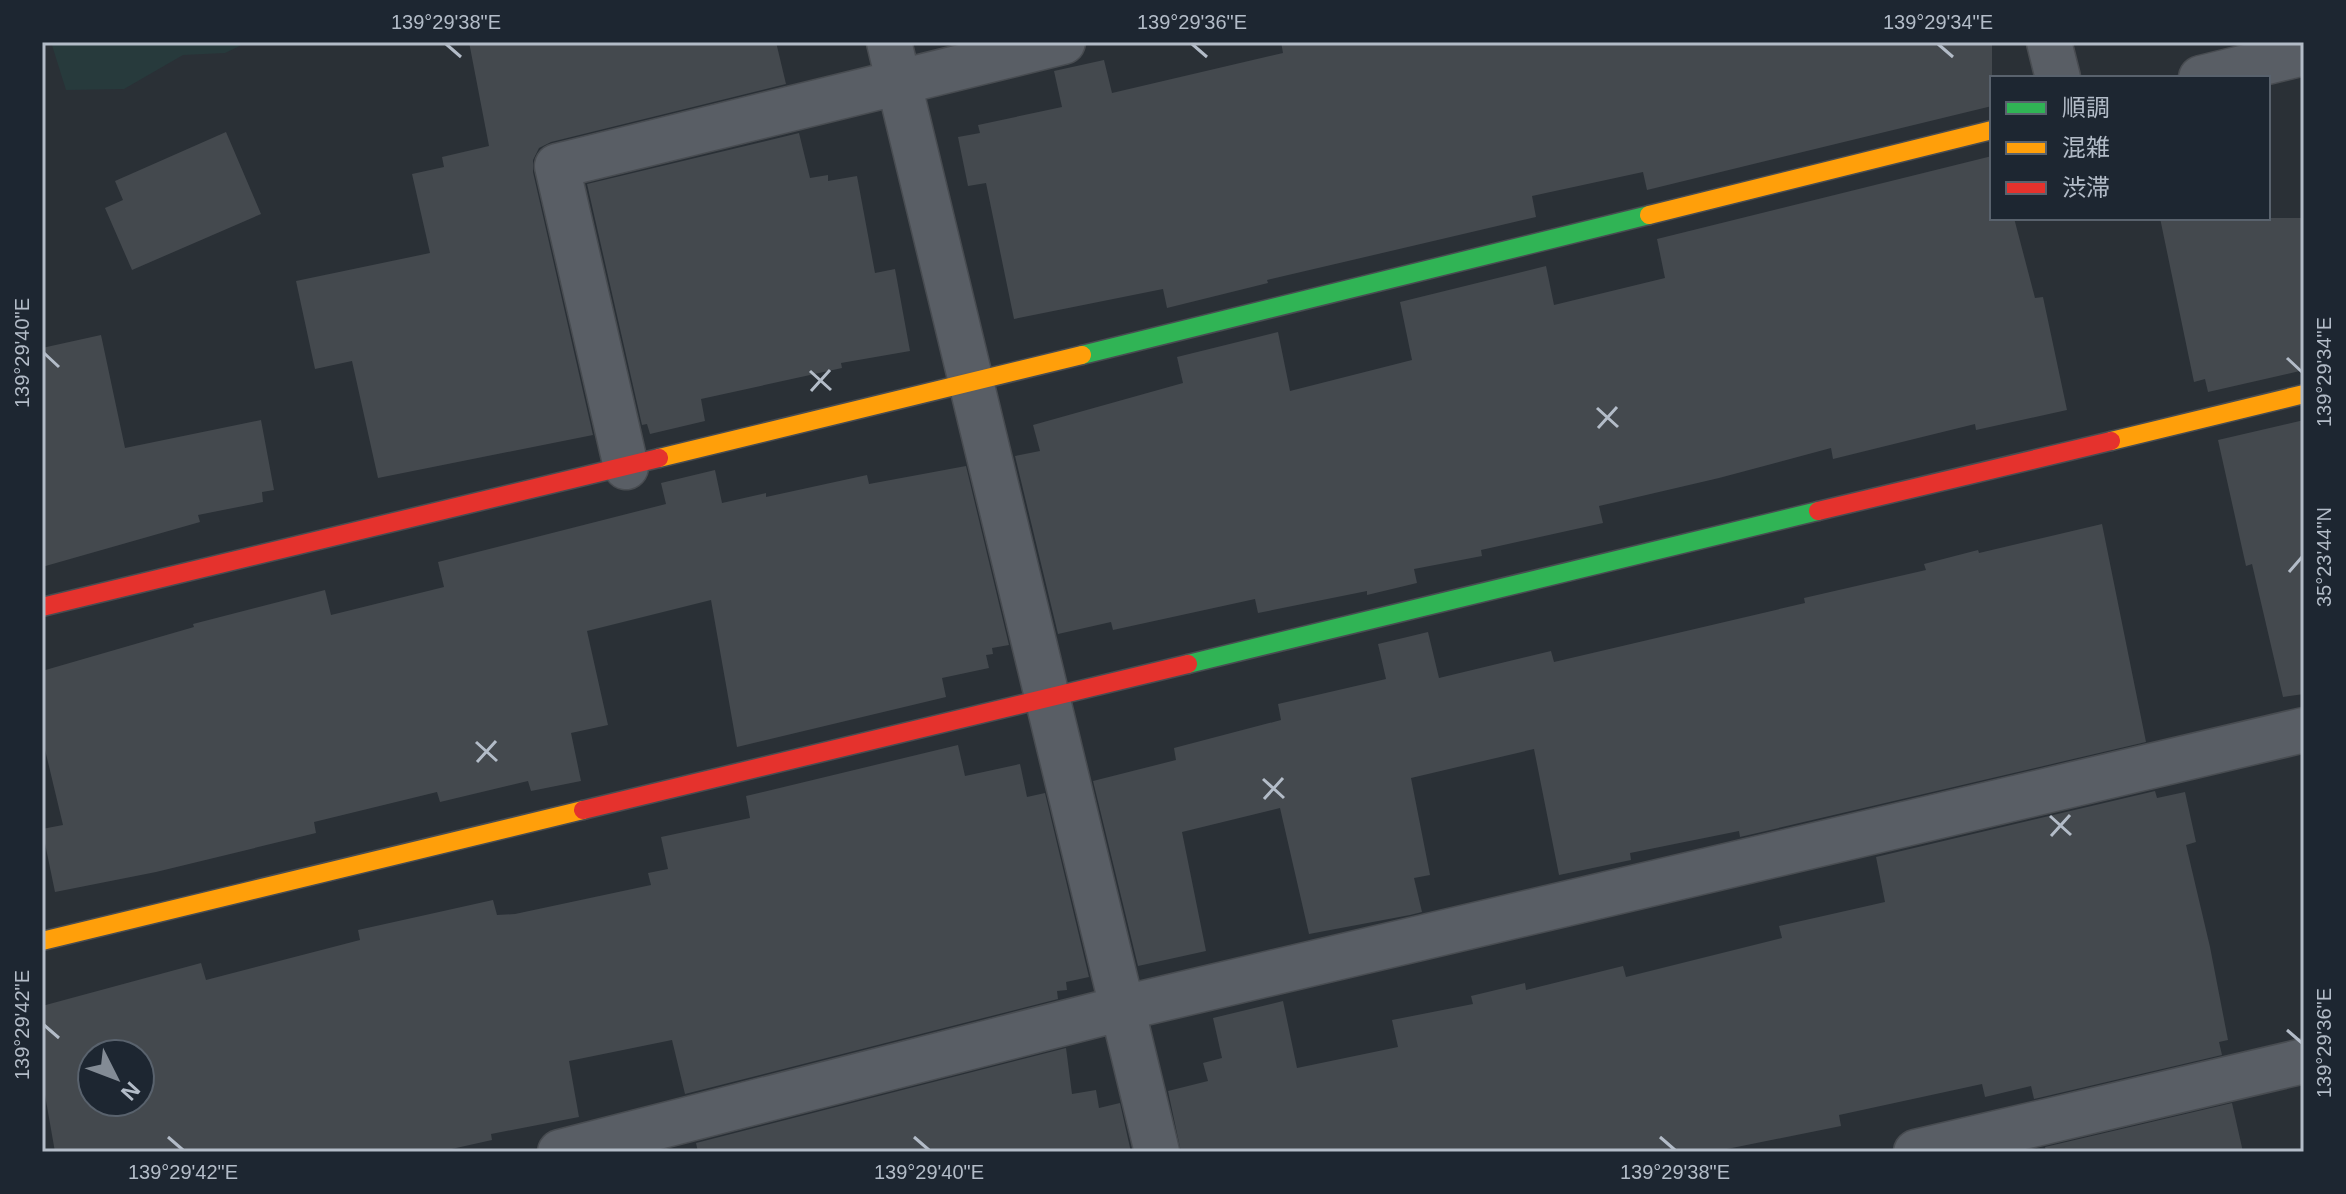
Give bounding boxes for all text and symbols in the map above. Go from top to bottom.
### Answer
text: 139°29'38"E [391,11,501,33]
text: 139°29'36"E [1137,11,1247,33]
text: 139°29'34"E [1883,11,1993,33]
legend [1990,76,2270,220]
text: 順調 [2062,94,2110,121]
text: 混雑 [2062,134,2110,161]
text: 渋滞 [2062,174,2110,201]
text: 139°29'40"E [11,298,33,408]
text: 139°29'34"E [2313,317,2335,427]
text: 35°23'44"N [2313,507,2335,607]
text: 139°29'42"E [11,970,33,1080]
text: 139°29'36"E [2313,988,2335,1098]
north arrow [76,1038,156,1118]
text: N [116,1077,145,1105]
text: 139°29'42"E [128,1161,238,1183]
text: 139°29'40"E [874,1161,984,1183]
text: 139°29'38"E [1620,1161,1730,1183]

